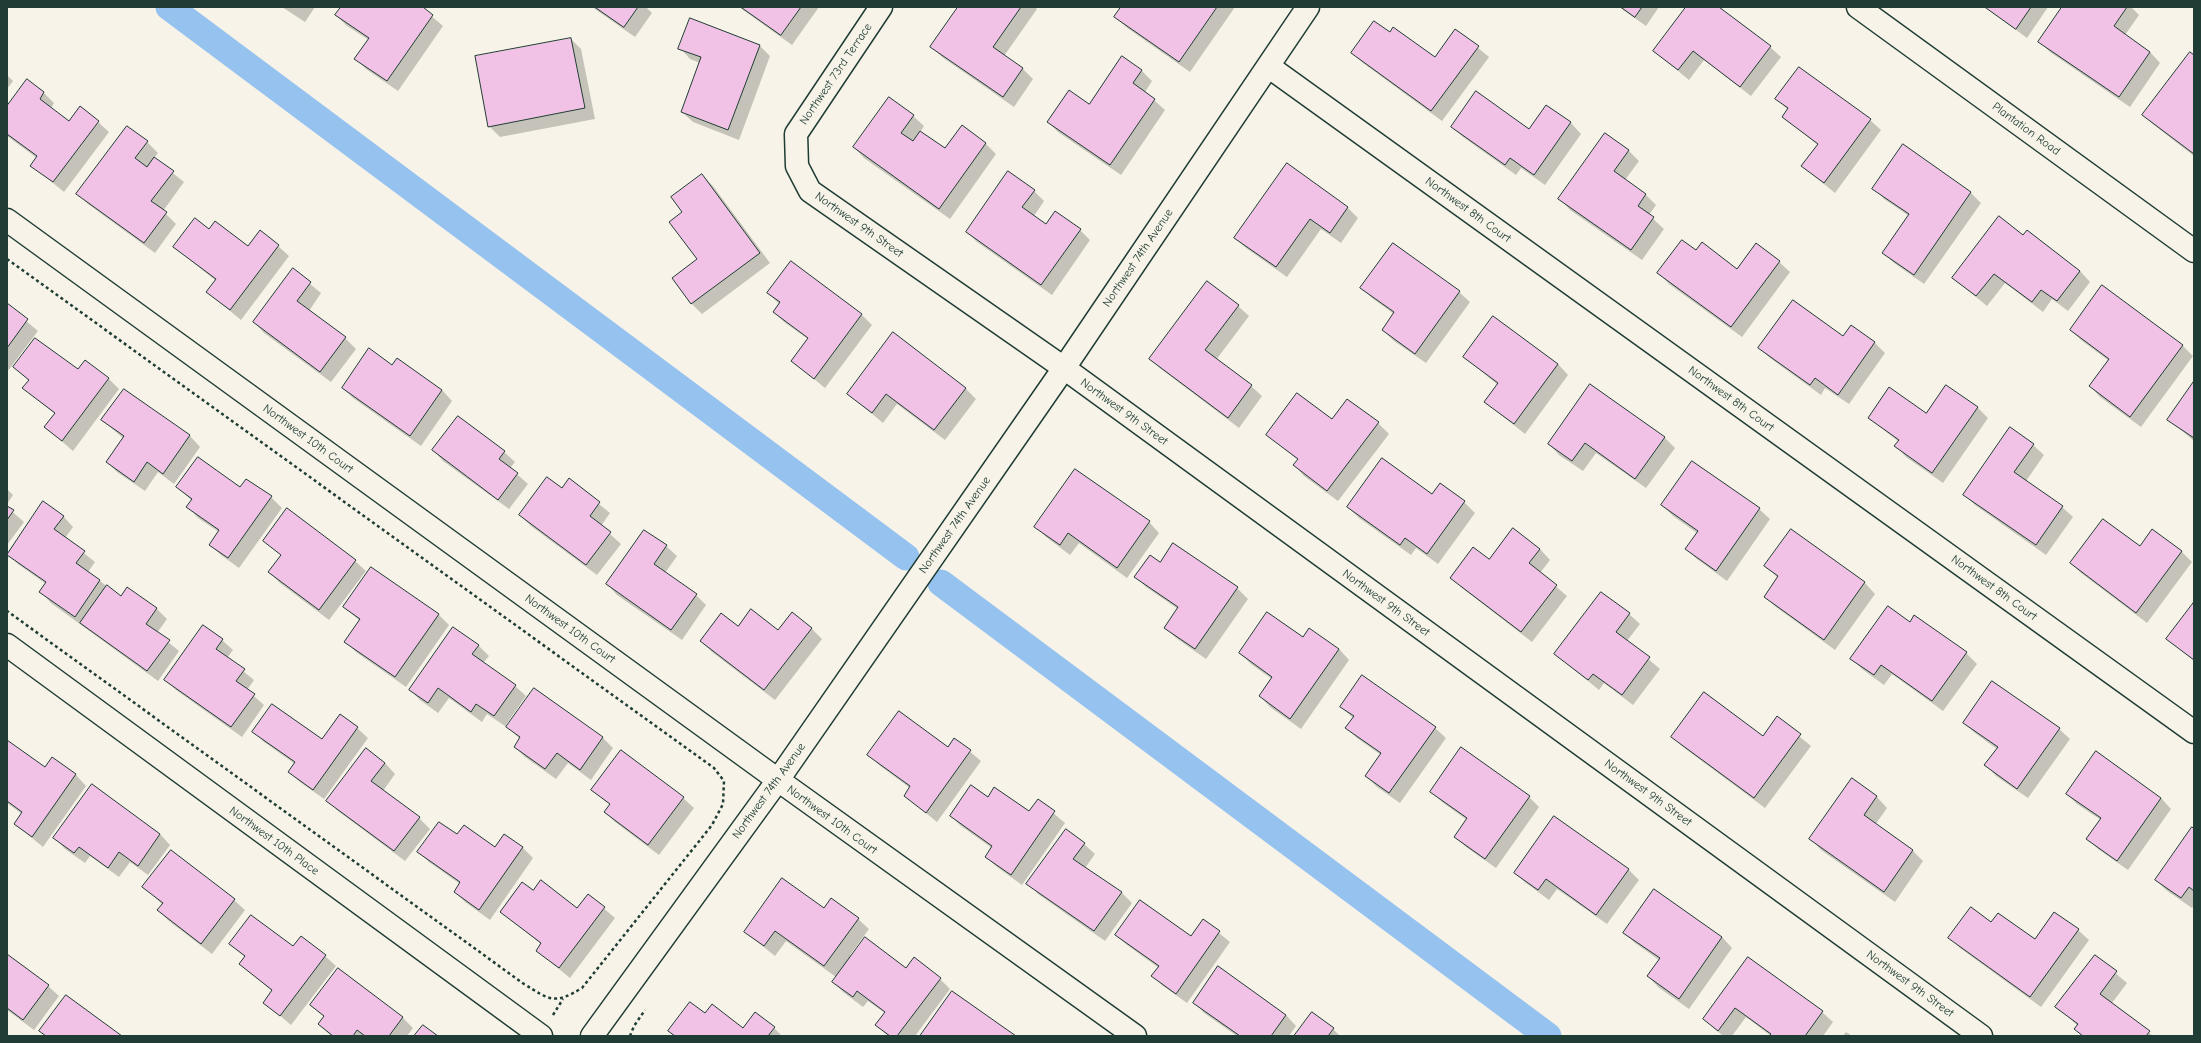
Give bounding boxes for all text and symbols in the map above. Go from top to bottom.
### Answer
street label: Northwest 73rd Terrace [797,20,875,128]
street label: Plantation Road [1989,100,2063,158]
street label: Northwest 8th Court [1422,174,1514,246]
street label: Northwest 9th Street [812,189,906,261]
street label: Northwest 74th Avenue [1100,206,1176,310]
street label: Northwest 8th Court [1685,363,1777,435]
street label: Northwest 9th Street [1077,375,1171,449]
street label: Northwest 10th Court [260,401,356,477]
street label: Northwest 74th Avenue [916,474,994,576]
street label: Northwest 8th Court [1948,552,2040,624]
street label: Northwest 9th Street [1339,566,1433,640]
street label: Northwest 10th Court [522,591,618,667]
street label: Northwest 74th Avenue [729,740,809,842]
street label: Northwest 9th Street [1601,756,1695,830]
street label: Northwest 10th Court [784,782,880,858]
street label: Northwest 10th Place [226,804,322,878]
street label: Northwest 9th Street [1863,947,1957,1021]

